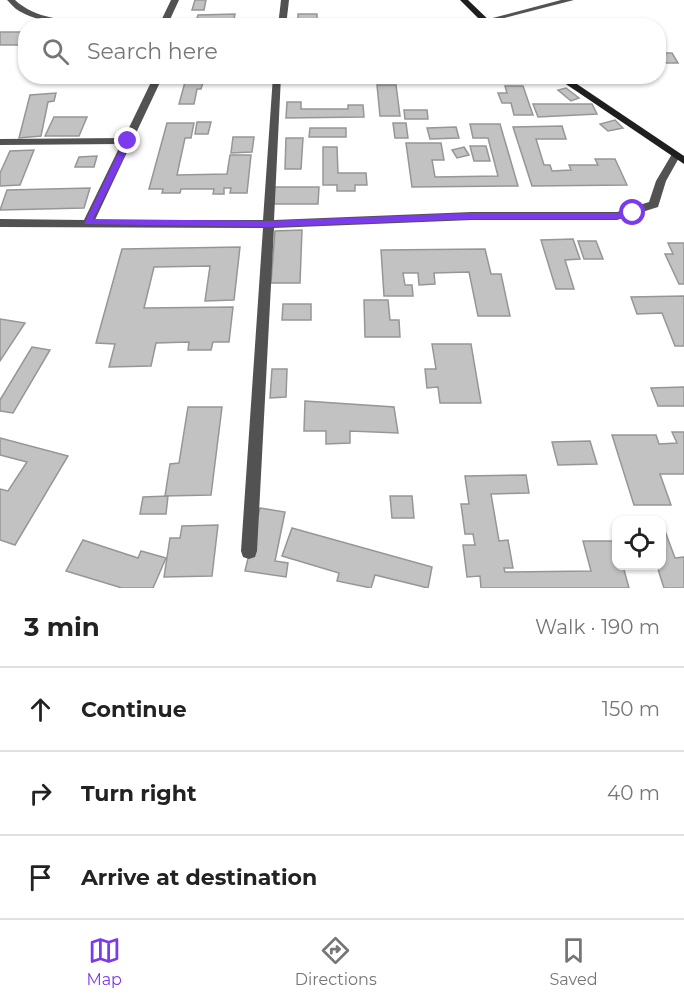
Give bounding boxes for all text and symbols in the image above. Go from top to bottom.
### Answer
search box [18,18,666,84]
icon: search [39,35,72,68]
text: Search here [87,38,218,65]
route end [114,127,140,153]
route start [619,199,645,225]
map controls [612,516,666,570]
button: locate [612,516,666,570]
text: 3 min [24,611,100,643]
text: Walk · 190 m [535,615,660,639]
icon: ahead [24,693,57,726]
text: Continue [81,696,187,723]
text: 150 m [602,697,660,721]
icon: right [24,777,57,810]
text: Turn right [81,780,196,807]
text: 40 m [607,781,660,805]
icon: arrive [24,861,57,894]
text: Arrive at destination [81,864,317,891]
tab: Map [86,934,122,989]
tab: Directions [295,934,377,989]
tab: Saved [550,934,598,989]

